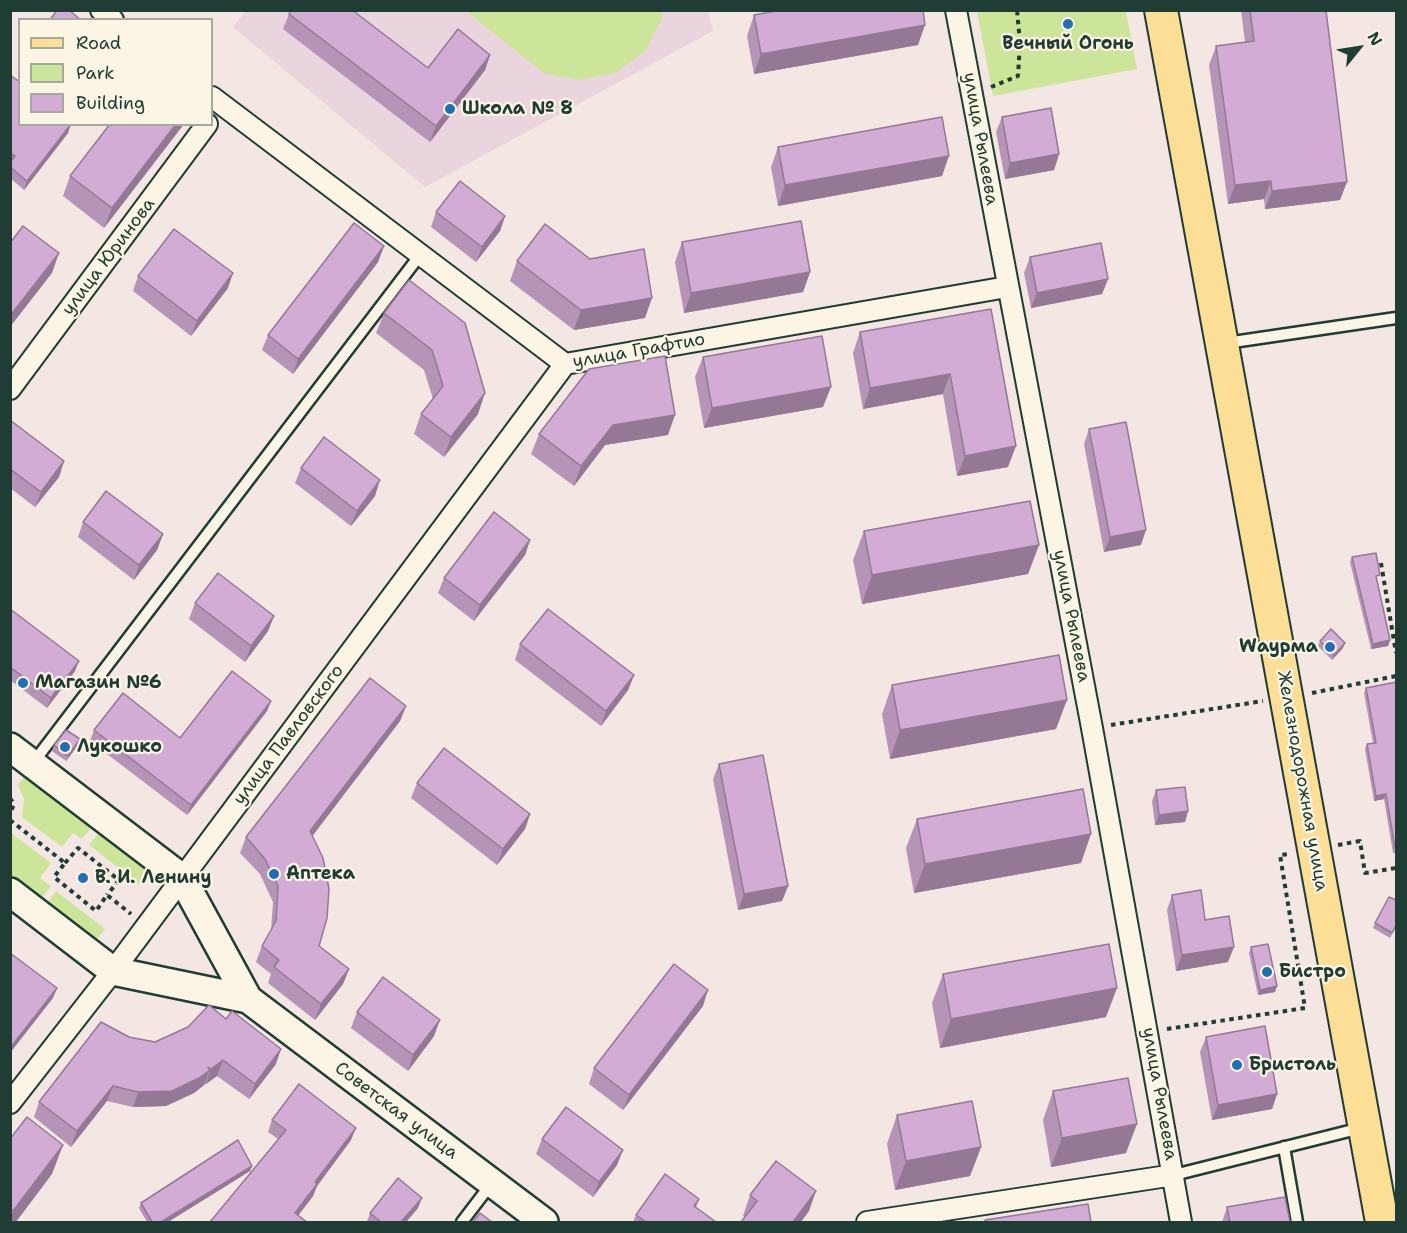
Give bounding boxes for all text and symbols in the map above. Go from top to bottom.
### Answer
marker: Вечный Огонь [1061,17,1075,31]
legend [18,18,213,126]
north arrow [1329,18,1389,78]
text: N [1363,28,1387,49]
text: Road [76,31,121,55]
place label: Вечный Огонь [1002,33,1134,55]
text: Park [76,61,115,85]
street label: улица Рылеева [958,71,1002,207]
text: Building [76,91,145,115]
place label: Школа № 8 [462,98,573,120]
marker: Школа № 8 [443,102,457,116]
street label: улица Юринова [58,194,160,320]
street label: улица Графтио [571,329,707,373]
street label: улица Рылеева [1048,548,1094,684]
place label: Wаурма [1239,636,1318,658]
marker: Wаурма [1323,640,1337,654]
street label: улица Павловского [229,661,349,809]
street label: Железнодорожная улица [1272,669,1332,893]
place label: Магазин №6 [35,672,162,694]
marker: Магазин №6 [16,676,30,690]
place label: Лукошко [77,736,162,758]
marker: Лукошко [58,740,72,754]
place label: Аптека [286,863,355,885]
place label: В. И. Ленину [95,867,212,889]
marker: Аптека [267,867,281,881]
marker: В. И. Ленину [76,871,90,885]
place label: Бистро [1279,961,1346,983]
marker: Бистро [1260,965,1274,979]
street label: улица Рылеева [1137,1026,1181,1162]
place label: Бристоль [1249,1054,1336,1076]
street label: Советская улица [330,1058,462,1164]
marker: Бристоль [1230,1058,1244,1072]

